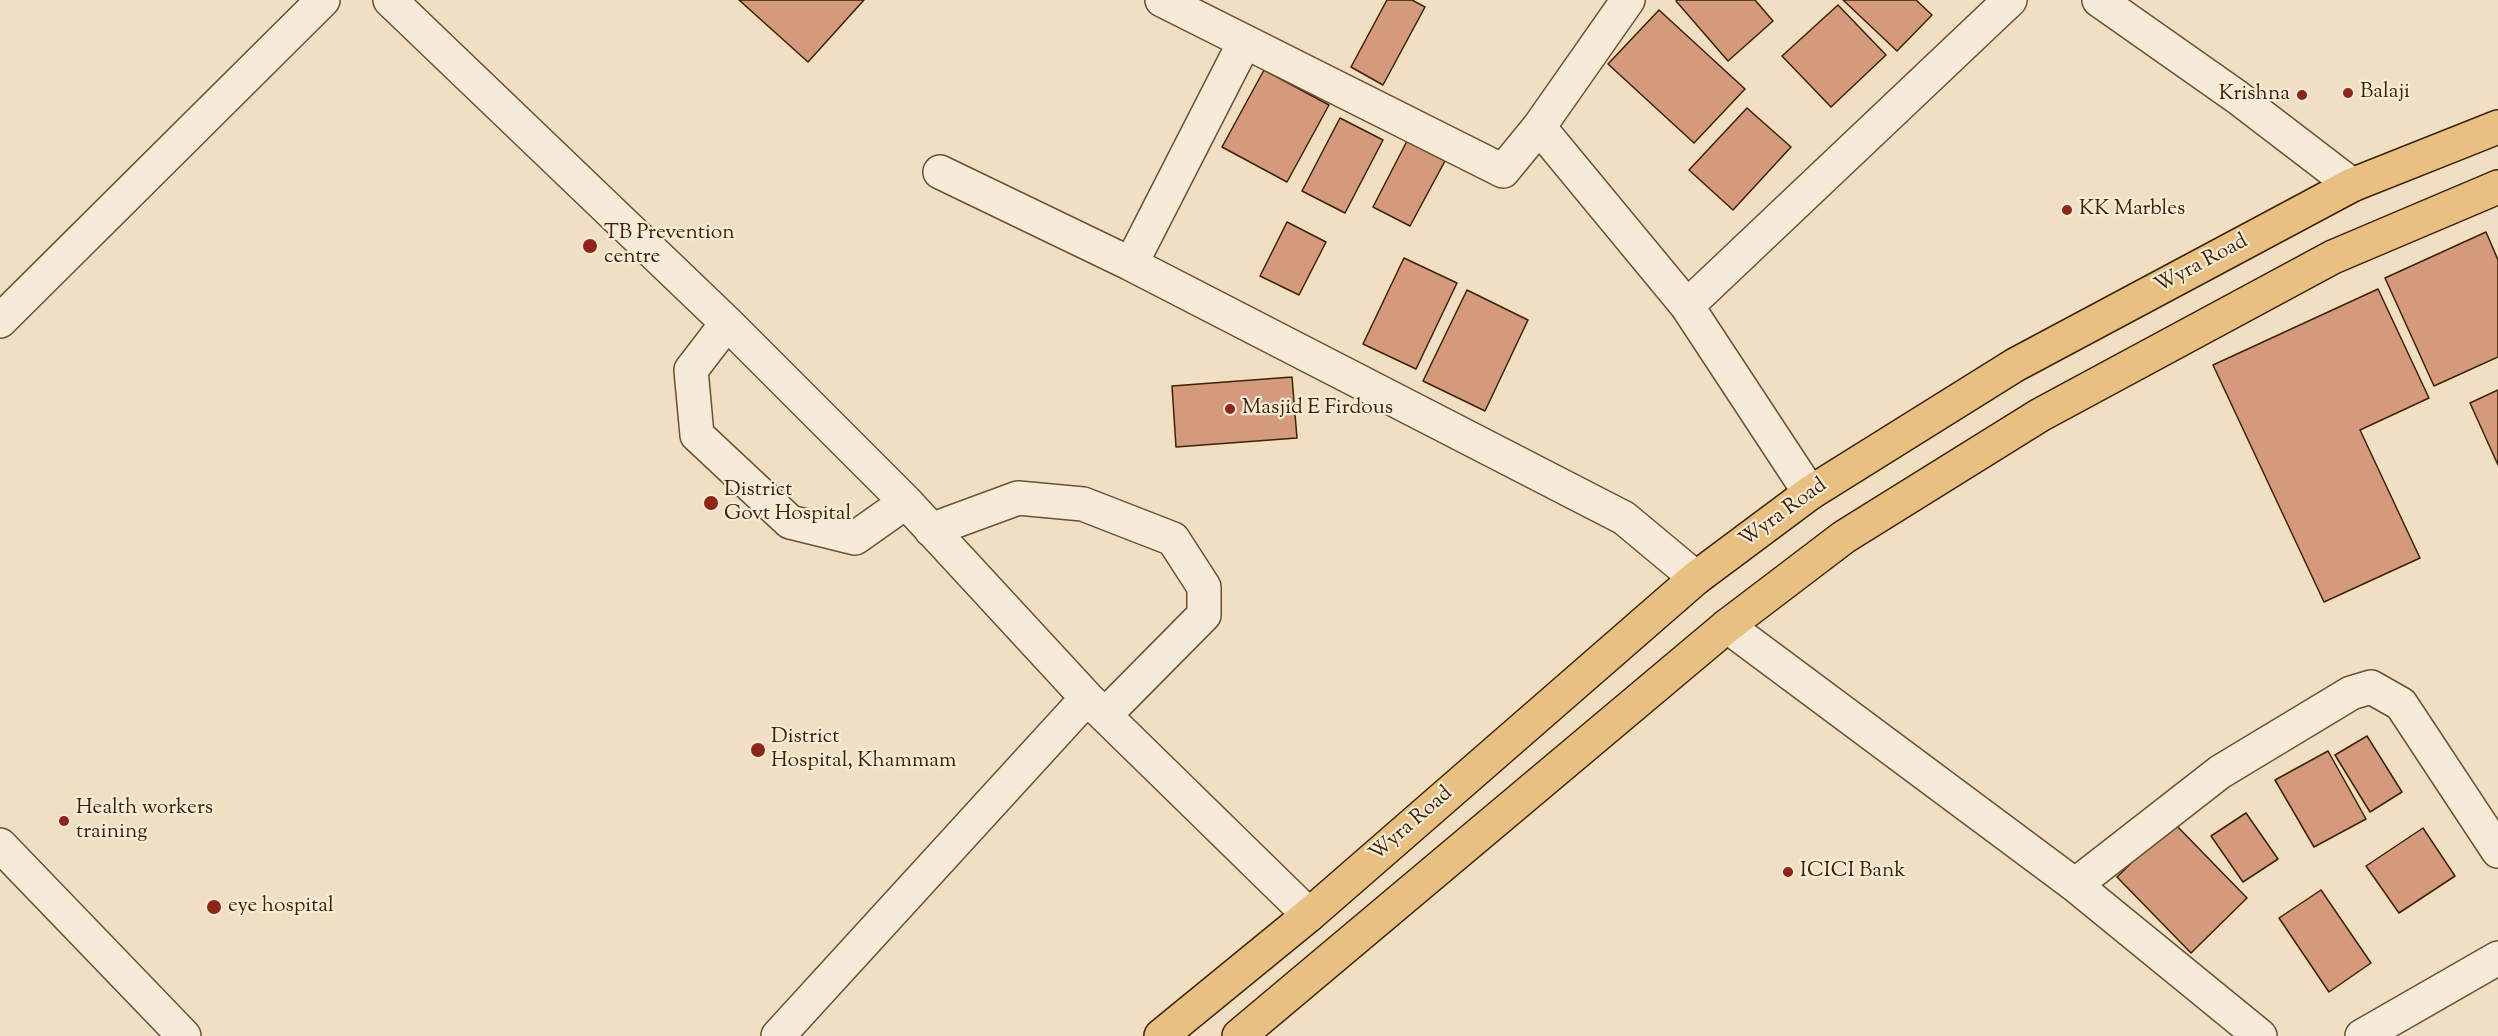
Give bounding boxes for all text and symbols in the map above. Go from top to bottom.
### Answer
place label: Balaji [2360,80,2410,106]
place label: Krishna [2219,82,2290,108]
marker: Balaji [2341,86,2355,100]
marker: Krishna [2295,88,2309,102]
place label: KK Marbles [2079,197,2185,223]
marker: KK Marbles [2060,203,2074,217]
place label: TB Prevention centre [604,221,735,271]
street label: Wyra Road [2151,230,2253,300]
marker: TB Prevention centre [581,237,599,255]
place label: Masjid E Firdous [1242,396,1393,422]
marker: Masjid E Firdous [1223,402,1237,416]
street label: Wyra Road [1735,474,1833,554]
place label: District Govt Hospital [724,478,851,528]
marker: District Govt Hospital [702,494,720,512]
place label: District Hospital, Khammam [771,725,956,775]
marker: District Hospital, Khammam [749,741,767,759]
street label: Wyra Road [1365,782,1459,868]
place label: Health workers training [76,796,213,846]
marker: Health workers training [57,814,71,828]
place label: ICICI Bank [1800,859,1906,885]
marker: ICICI Bank [1781,865,1795,879]
place label: eye hospital [228,894,334,920]
marker: eye hospital [205,898,223,916]

